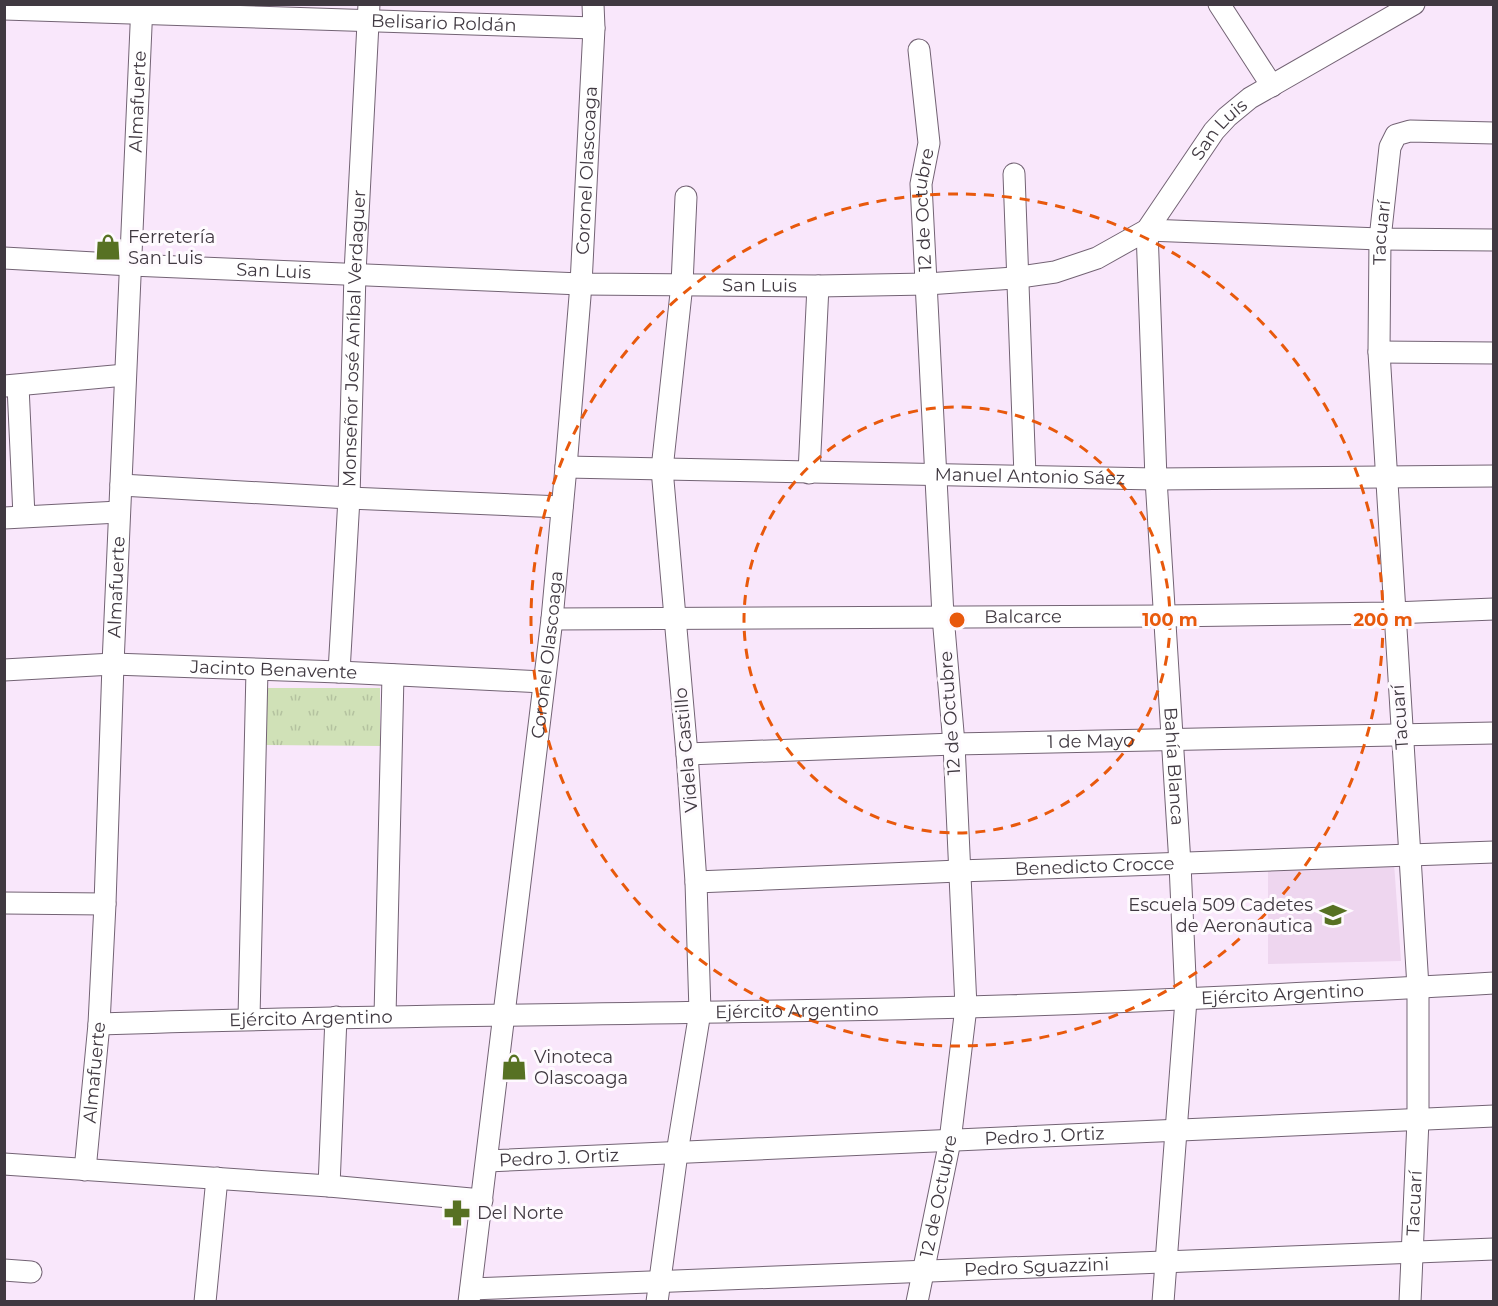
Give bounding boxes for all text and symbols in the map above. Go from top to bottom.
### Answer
street label: Belisario Roldán [371,10,517,37]
street label: Almafuerte [124,50,151,153]
street label: Coronel Olascoaga [572,86,602,255]
street label: San Luis [1187,94,1252,164]
street label: 12 de Octubre [909,146,939,272]
street label: Monseñor José Aníbal Verdaguer [338,189,370,487]
street label: Tacuarí [1369,198,1395,265]
place label: Ferretería San Luis [128,226,215,269]
shop icon: Ferretería San Luis [93,232,123,262]
street label: San Luis [236,258,312,284]
street label: San Luis [722,274,797,297]
street label: Manuel Antonio Sáez [934,463,1125,489]
street label: Almafuerte [103,536,130,638]
street label: Coronel Olascoaga [527,570,567,740]
street label: Balcarce [984,606,1062,628]
text: 100 m [1142,609,1198,631]
text: 200 m [1353,609,1413,631]
centre of rings [947,610,967,630]
street label: 12 de Octubre [935,650,965,776]
street label: Jacinto Benavente [189,656,358,684]
street label: Tacuarí [1387,683,1413,750]
street label: Videla Castillo [670,687,702,813]
street label: Bahía Blanca [1159,706,1189,826]
street label: 1 de Mayo [1047,729,1135,753]
street label: Benedicto Crocce [1014,852,1175,880]
place label: Escuela 509 Cadetes de Aeronautica [1128,894,1313,937]
school or university icon: Escuela 509 Cadetes de Aeronautica [1318,900,1348,930]
street label: Ejército Argentino [1200,979,1365,1009]
street label: Ejército Argentino [715,998,879,1023]
street label: Ejército Argentino [229,1006,393,1031]
street label: Almafuerte [79,1021,110,1124]
place label: Vinoteca Olascoaga [534,1046,628,1089]
shop icon: Vinoteca Olascoaga [499,1052,529,1082]
street label: Pedro J. Ortiz [984,1122,1105,1150]
street label: 12 de Octubre [915,1134,962,1259]
street label: Pedro J. Ortiz [498,1144,619,1171]
street label: Tacuarí [1402,1169,1427,1236]
pharmacy icon: Del Norte [442,1198,472,1228]
place label: Del Norte [477,1202,564,1224]
street label: Pedro Sguazzini [964,1253,1110,1281]

